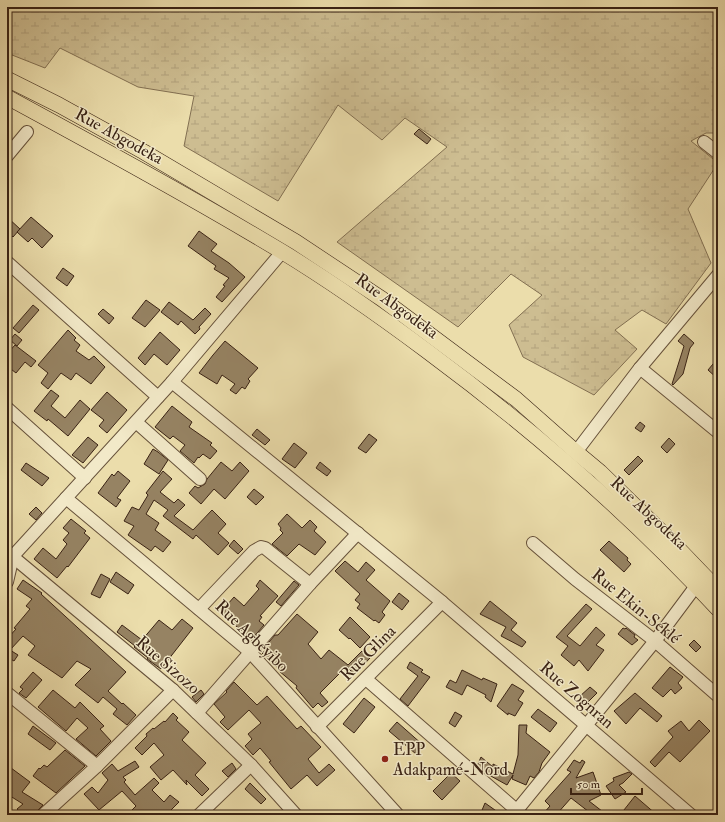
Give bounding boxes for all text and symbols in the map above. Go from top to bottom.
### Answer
street label: Rue Abgodeka [71,103,168,169]
street label: Rue Abgodeka [351,269,443,344]
street label: Rue Abgodeka [606,472,693,555]
street label: Rue Ekin-Séklé [587,564,685,649]
street label: Rue Agbéyibo [210,596,293,677]
street label: Rue Glina [336,620,401,685]
street label: Rue Sizozo [132,631,204,699]
street label: Rue Zognran [536,657,619,733]
place label: EPP Adakpamé-Nord [392,739,508,781]
marker: EPP Adakpamé-Nord [380,754,390,764]
scale bar [571,770,642,796]
text: 50 m [577,777,601,792]

